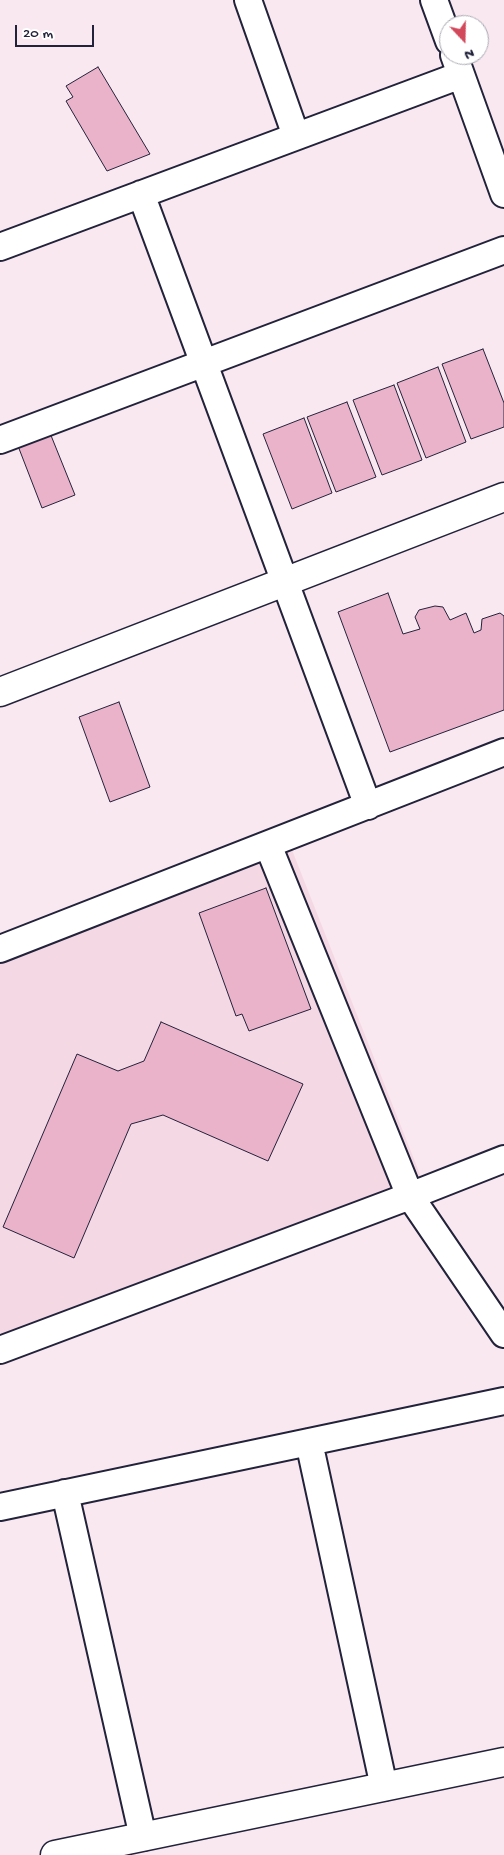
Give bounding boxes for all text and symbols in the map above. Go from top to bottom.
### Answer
scale bar [18,15,96,47]
north arrow [439,15,489,65]
text: 20 m [23,25,53,43]
text: N [462,44,477,63]

